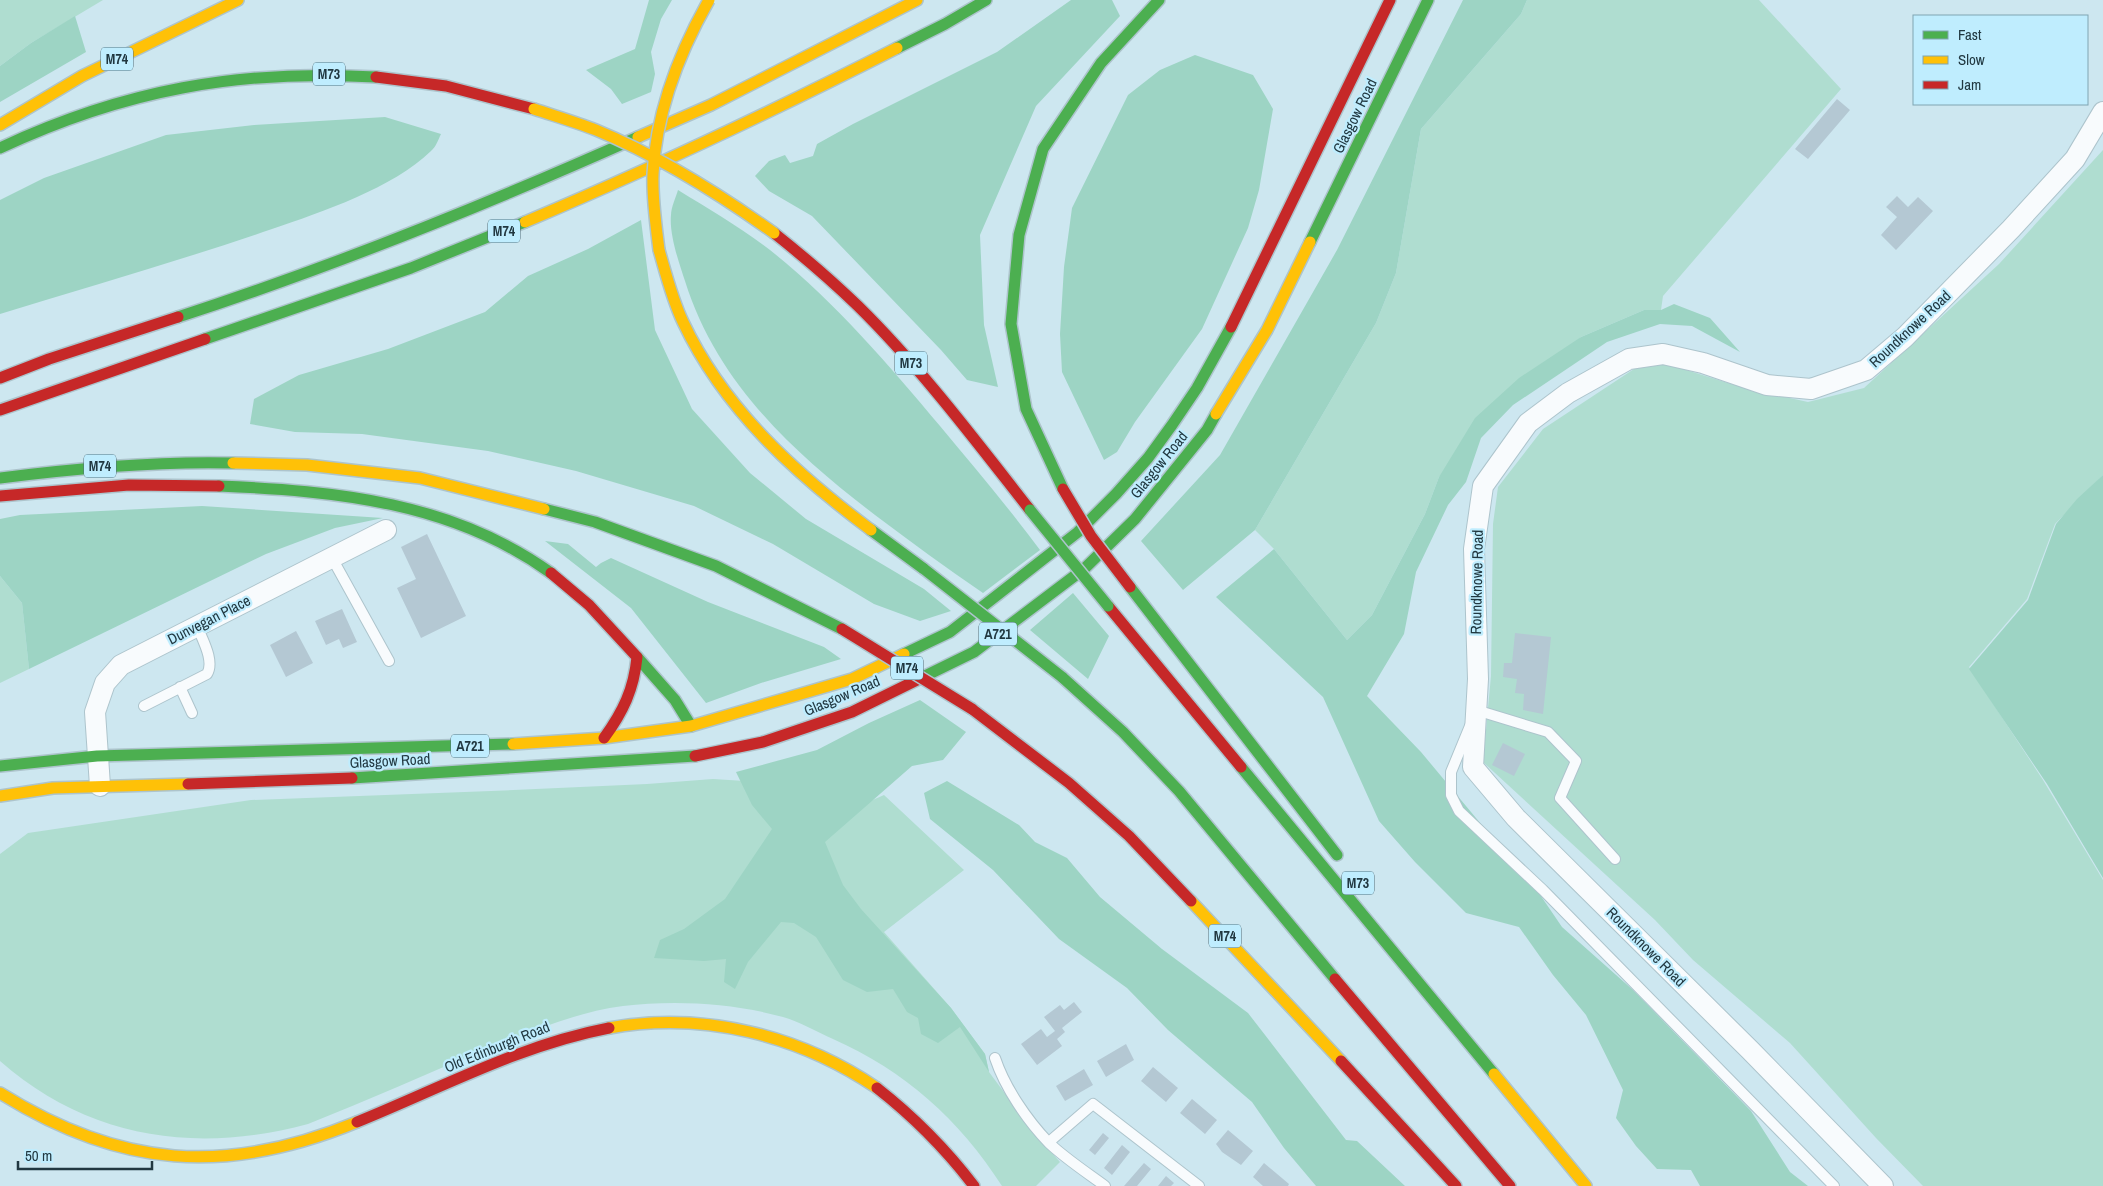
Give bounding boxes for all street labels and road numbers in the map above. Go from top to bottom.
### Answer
road number: M74 [101,48,133,70]
road number: M73 [313,62,345,86]
street label: Glasgow Road [1327,75,1382,157]
road number: M74 [488,220,520,242]
street label: Roundknowe Road [1864,285,1955,372]
road number: M73 [895,352,927,374]
street label: Glasgow Road [1125,427,1192,503]
road number: M74 [84,454,116,478]
street label: Roundknowe Road [1465,530,1488,634]
street label: Dunvegan Place [164,590,254,649]
road number: A721 [979,622,1017,646]
road number: M74 [891,656,923,680]
street label: Glasgow Road [801,670,883,721]
road number: A721 [451,734,489,758]
street label: Glasgow Road [349,748,431,773]
road number: M73 [1342,871,1374,894]
street label: Roundknowe Road [1602,902,1691,991]
road number: M74 [1209,924,1241,948]
street label: Old Edinburgh Road [441,1016,553,1077]

